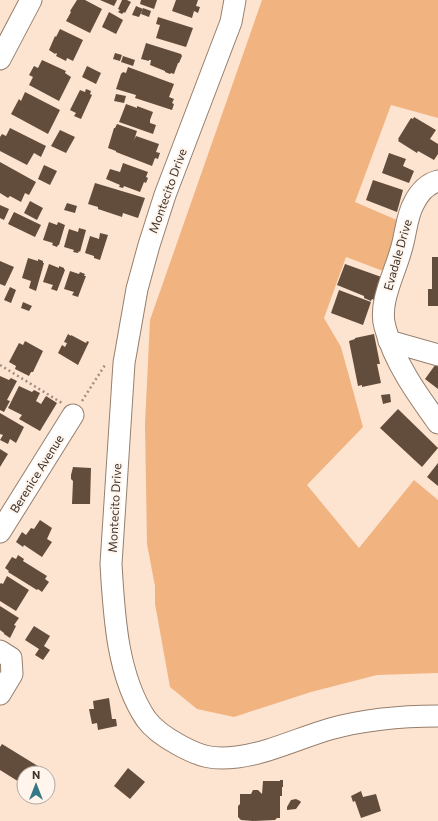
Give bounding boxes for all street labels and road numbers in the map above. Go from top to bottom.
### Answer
street label: Montecito Drive [145,146,189,235]
street label: Evadale Drive [380,218,414,292]
street label: Berenice Avenue [6,432,66,515]
street label: Montecito Drive [105,463,123,553]

